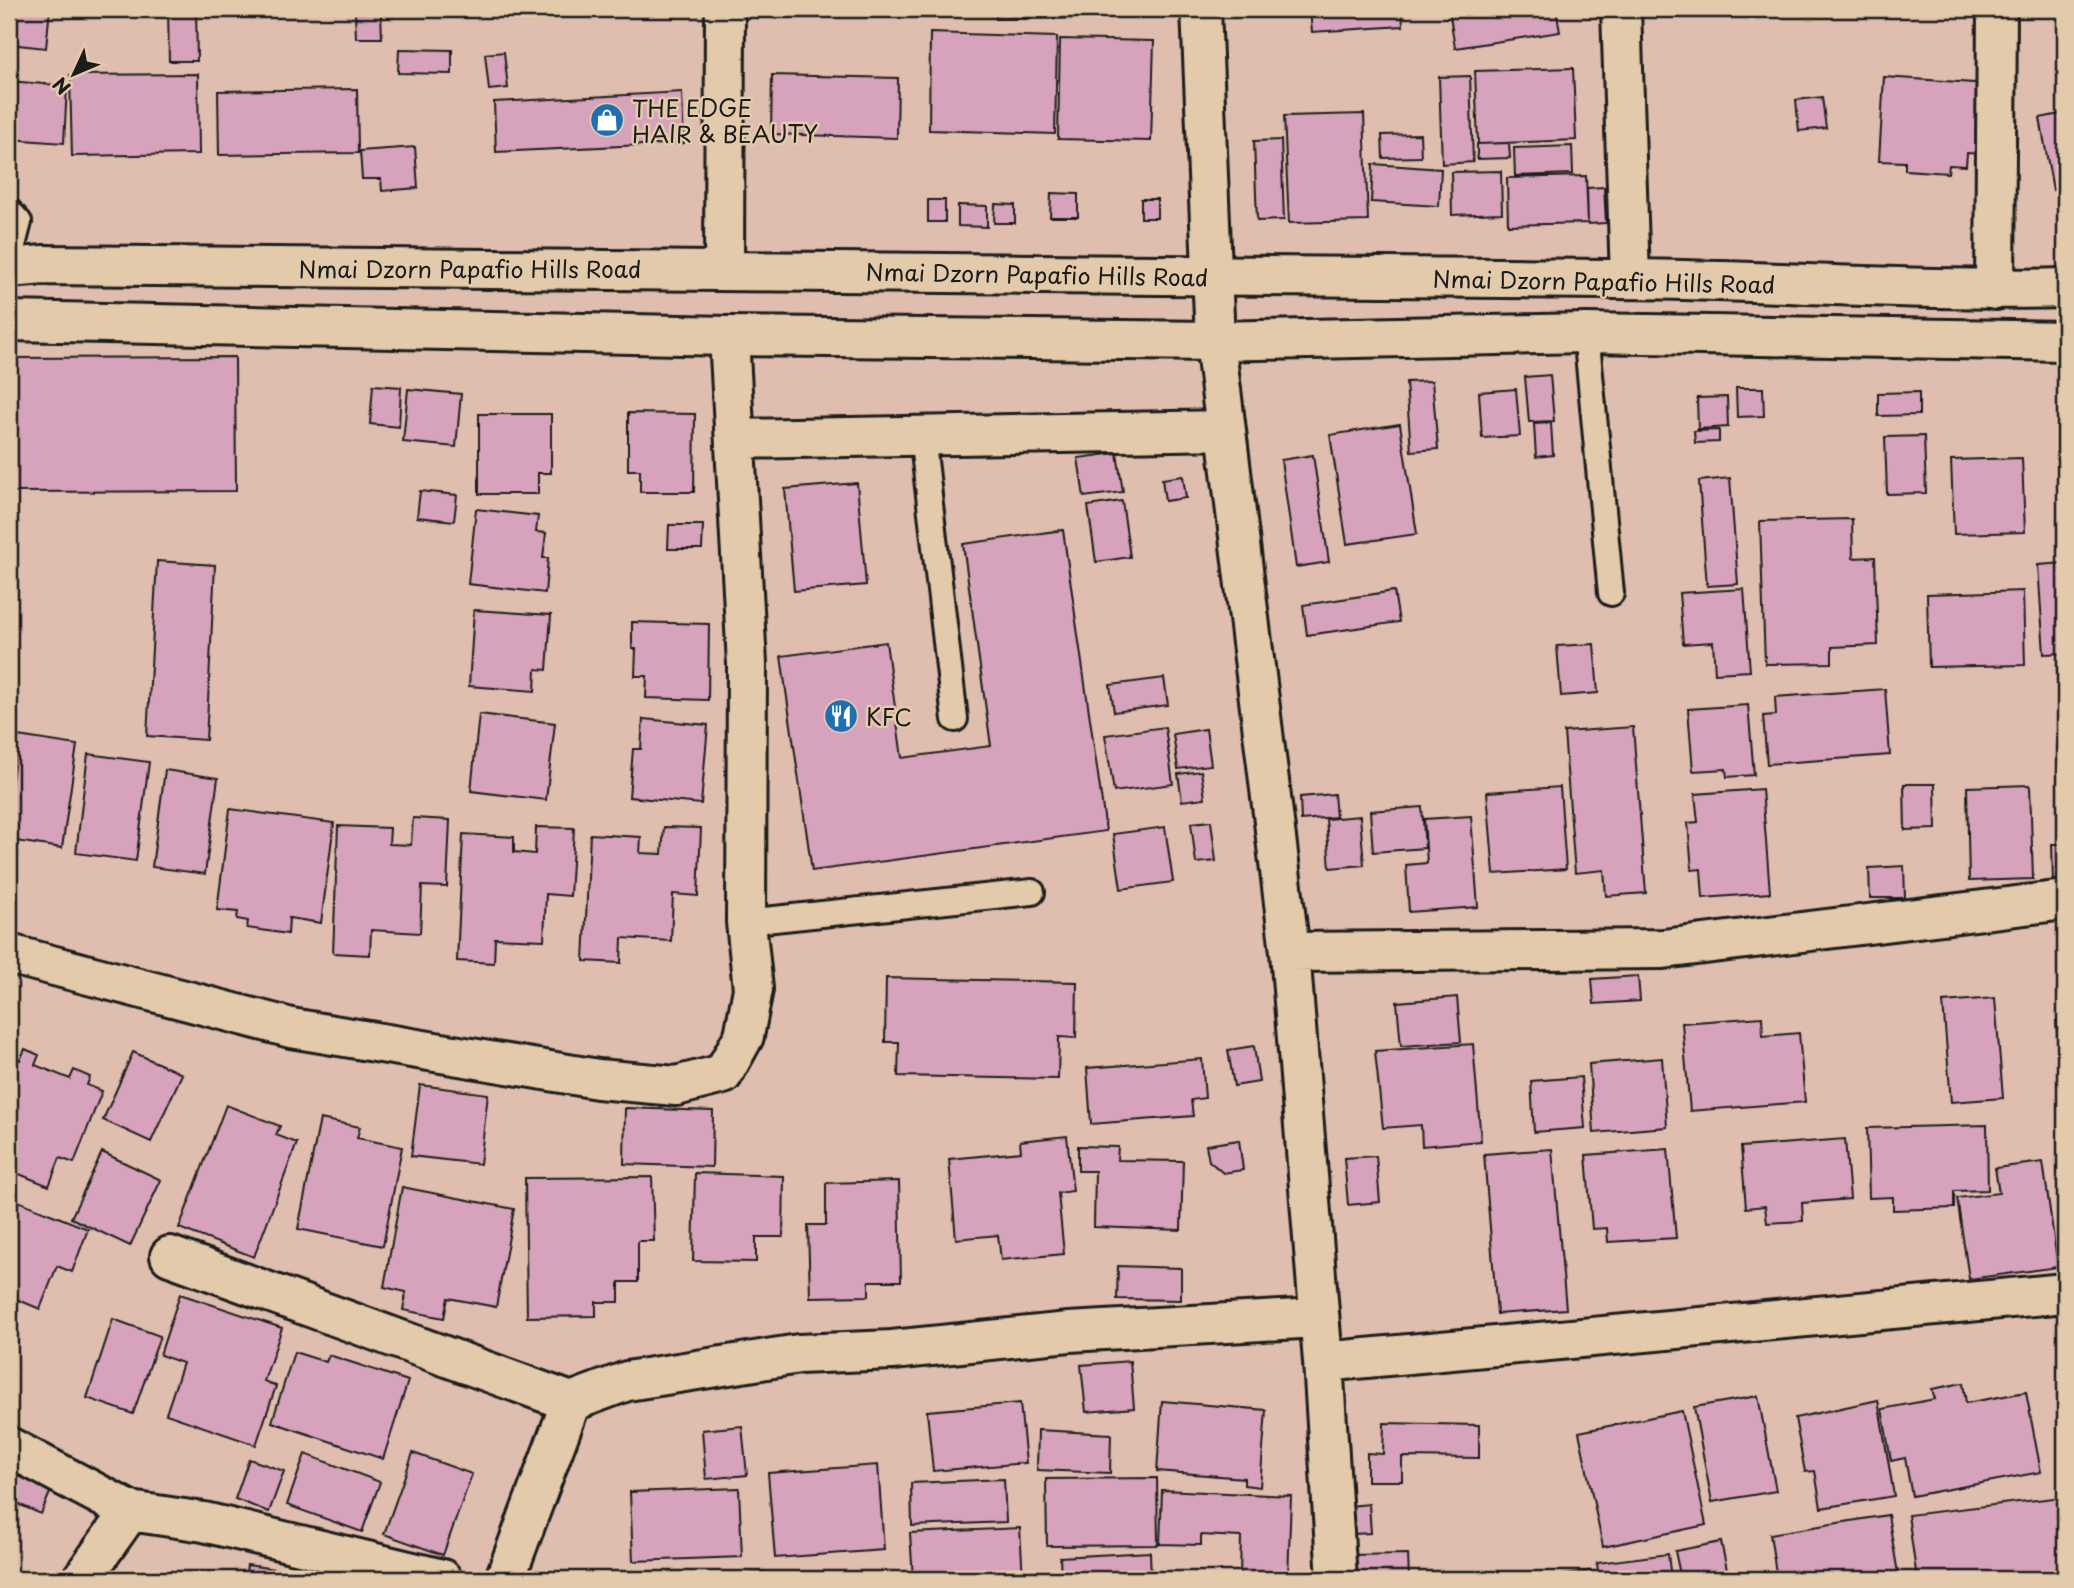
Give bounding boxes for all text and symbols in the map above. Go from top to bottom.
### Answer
north arrow [38,38,108,108]
text: N [46,71,76,102]
place label: THE EDGE HAIR & BEAUTY [632,90,818,151]
shop icon: THE EDGE HAIR & BEAUTY [588,101,626,139]
street label: Nmai Dzorn Papafio Hills Road [299,251,641,286]
street label: Nmai Dzorn Papafio Hills Road [865,254,1209,294]
street label: Nmai Dzorn Papafio Hills Road [1432,261,1776,301]
restaurant icon: KFC [822,697,860,735]
place label: KFC [866,699,912,734]

